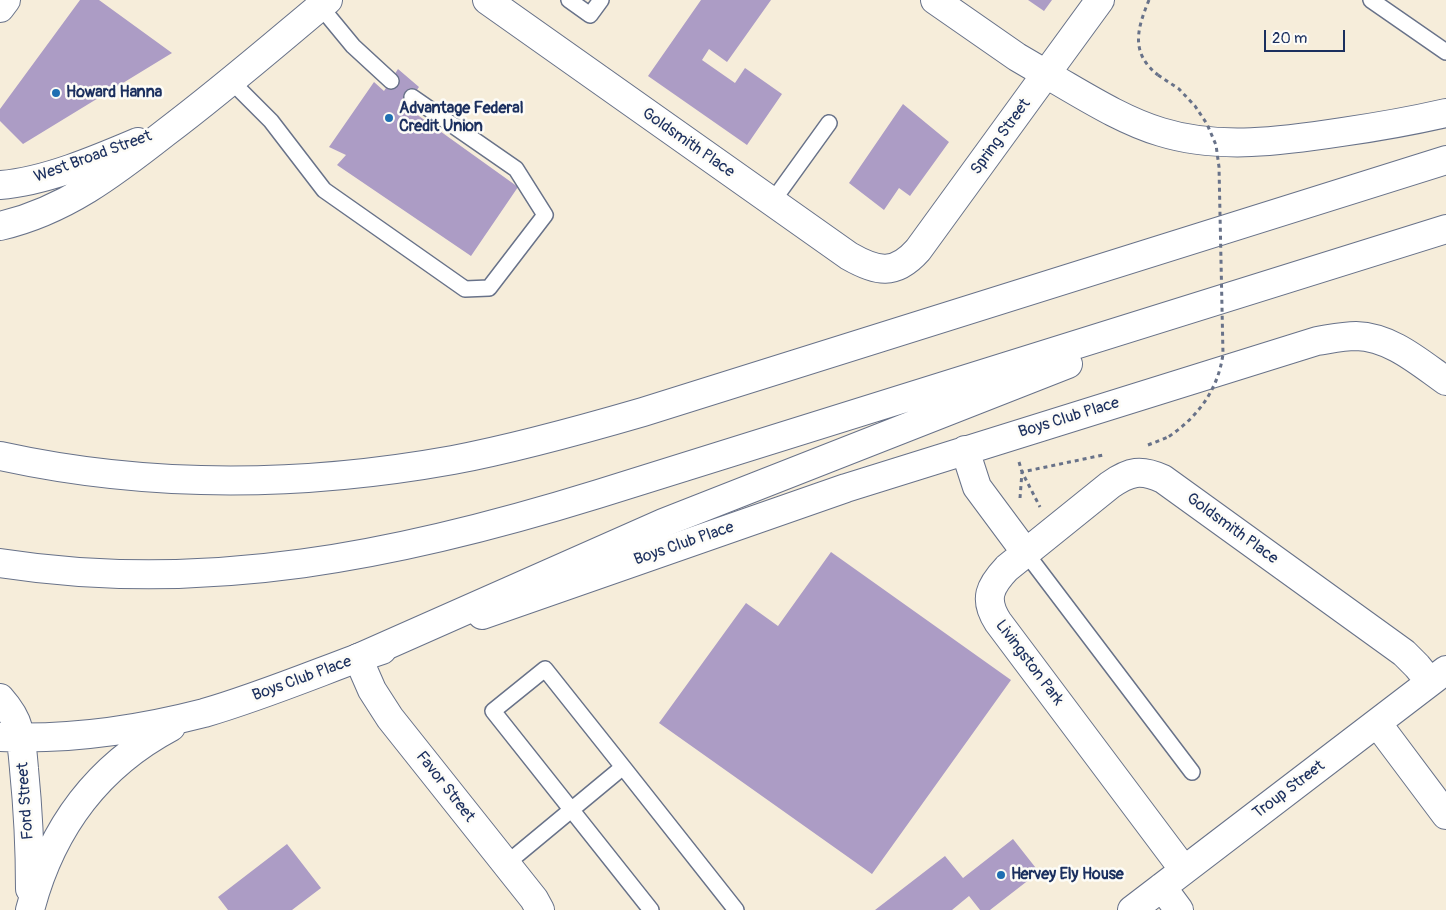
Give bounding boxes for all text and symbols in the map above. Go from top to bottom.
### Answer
scale bar [1266,20,1347,52]
text: 20 m [1272,29,1307,48]
place label: Howard Hanna [66,83,162,103]
marker: Howard Hanna [50,87,62,99]
street label: Spring Street [967,95,1035,179]
place label: Advantage Federal Credit Union [399,99,523,137]
street label: Goldsmith Place [638,104,738,182]
marker: Advantage Federal Credit Union [383,112,395,124]
street label: West Broad Street [32,127,154,187]
street label: Boys Club Place [1016,394,1122,442]
street label: Goldsmith Place [1182,489,1282,569]
street label: Boys Club Place [632,518,736,570]
street label: Livingston Park [991,617,1067,709]
street label: Boys Club Place [250,652,354,706]
street label: Favor Street [411,748,479,826]
street label: Troup Street [1249,757,1329,823]
street label: Ford Street [14,762,38,840]
place label: Hervey Ely House [1011,865,1124,885]
marker: Hervey Ely House [995,869,1007,881]

